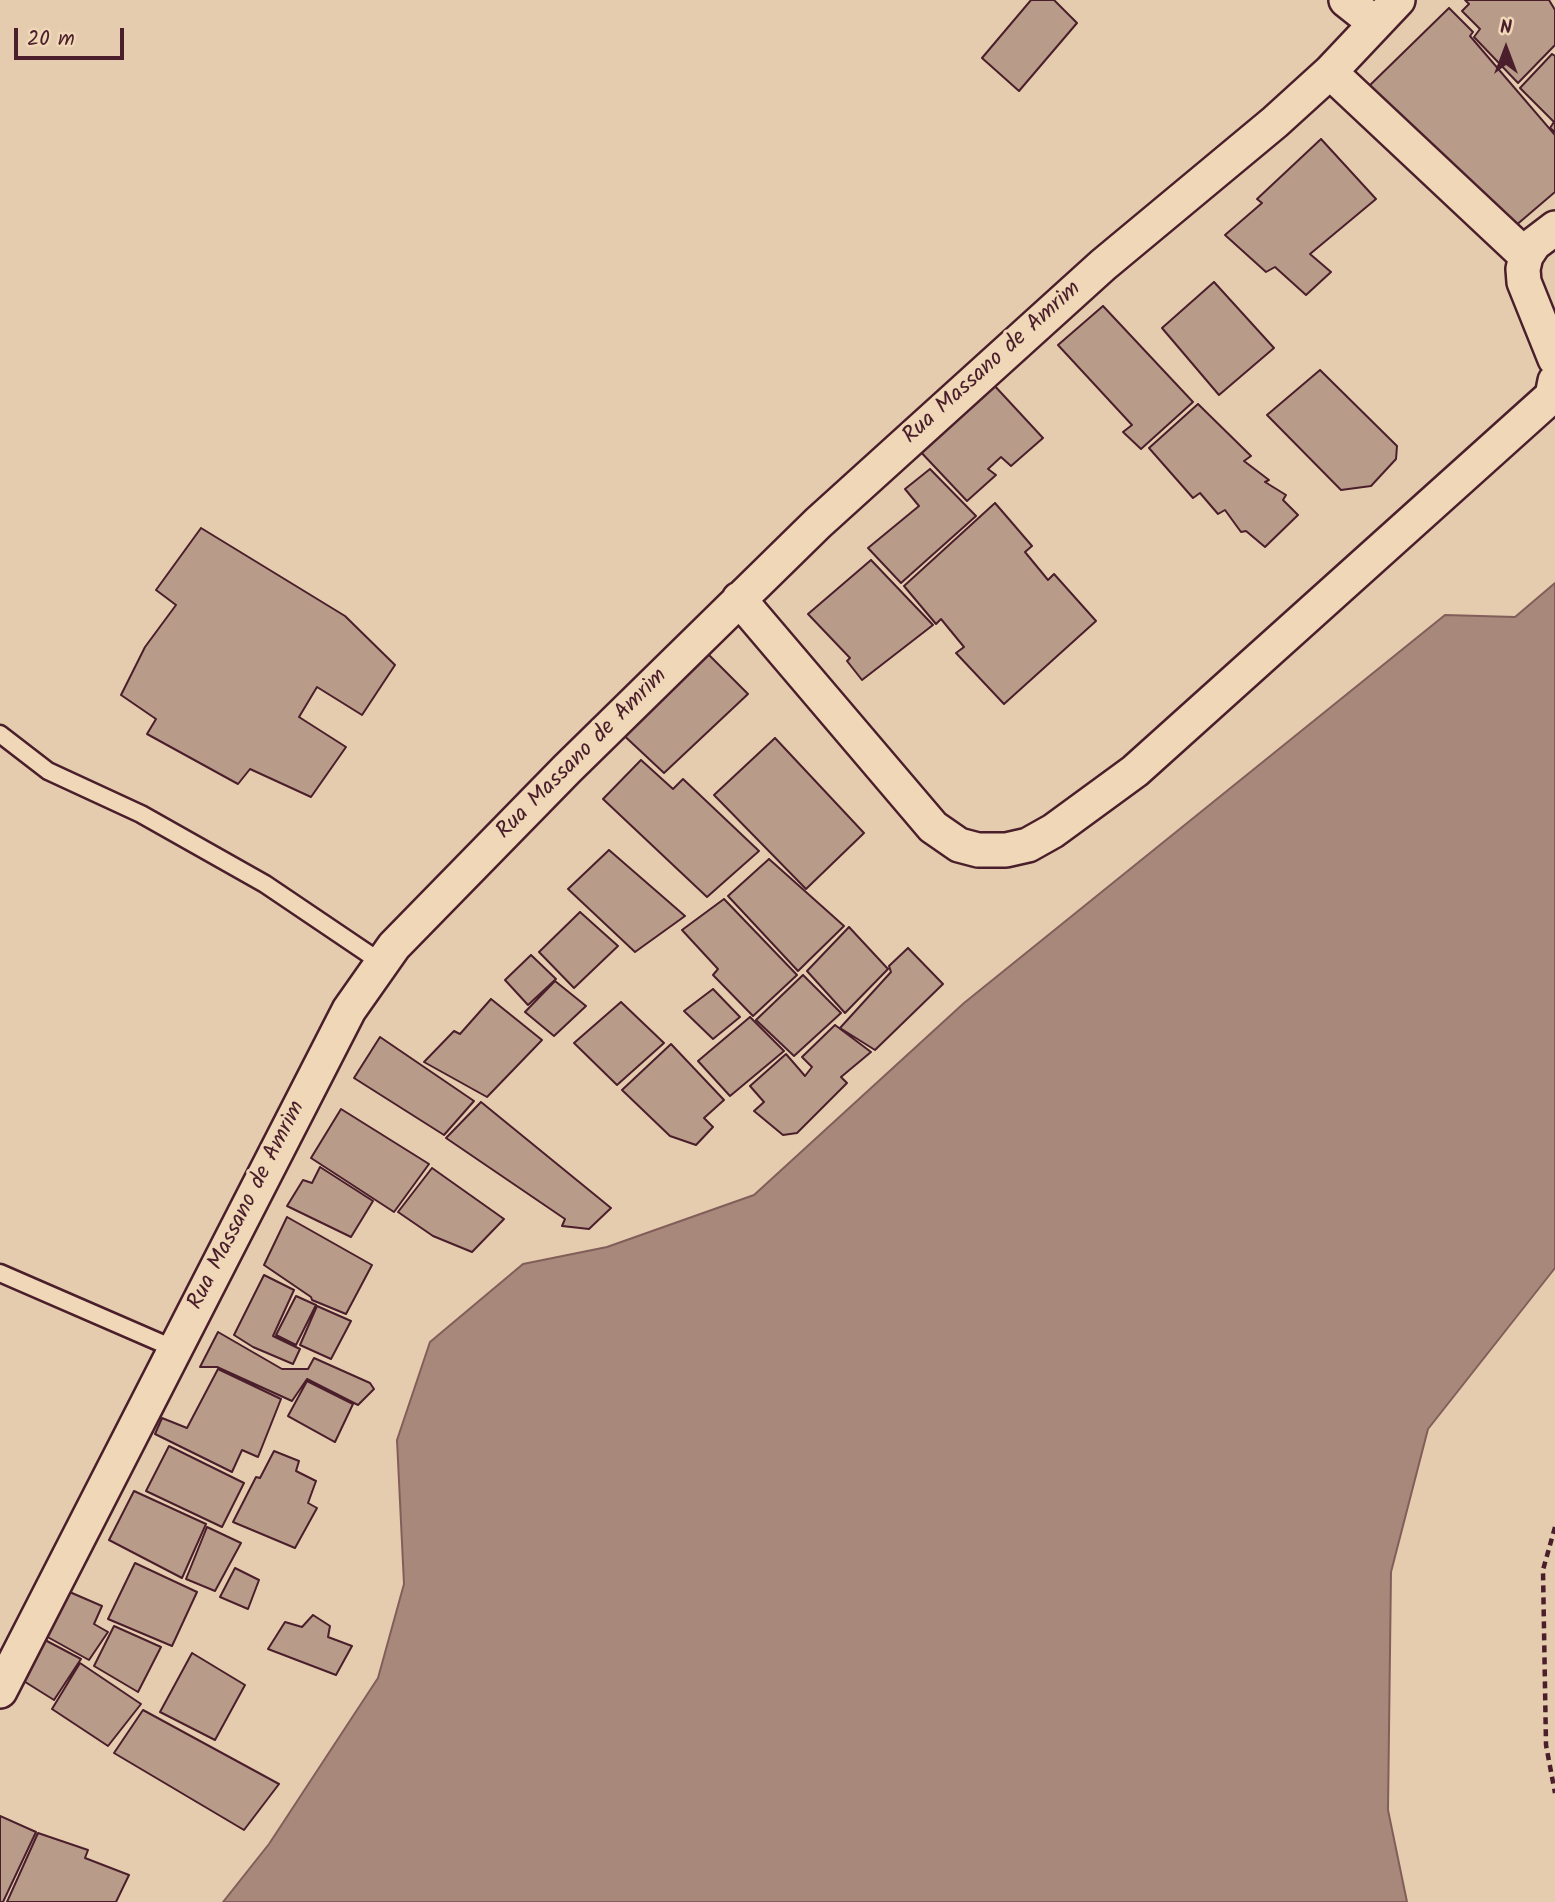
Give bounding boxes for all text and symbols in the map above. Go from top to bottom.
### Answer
text: N [1500,13,1512,43]
scale bar [18,14,128,58]
north arrow [1471,14,1541,84]
text: 20 m [27,23,75,56]
street label: Rua Massano de Amrim [898,277,1088,451]
street label: Rua Massano de Amrim [492,664,674,846]
street label: Rua Massano de Amrim [183,1097,313,1315]

